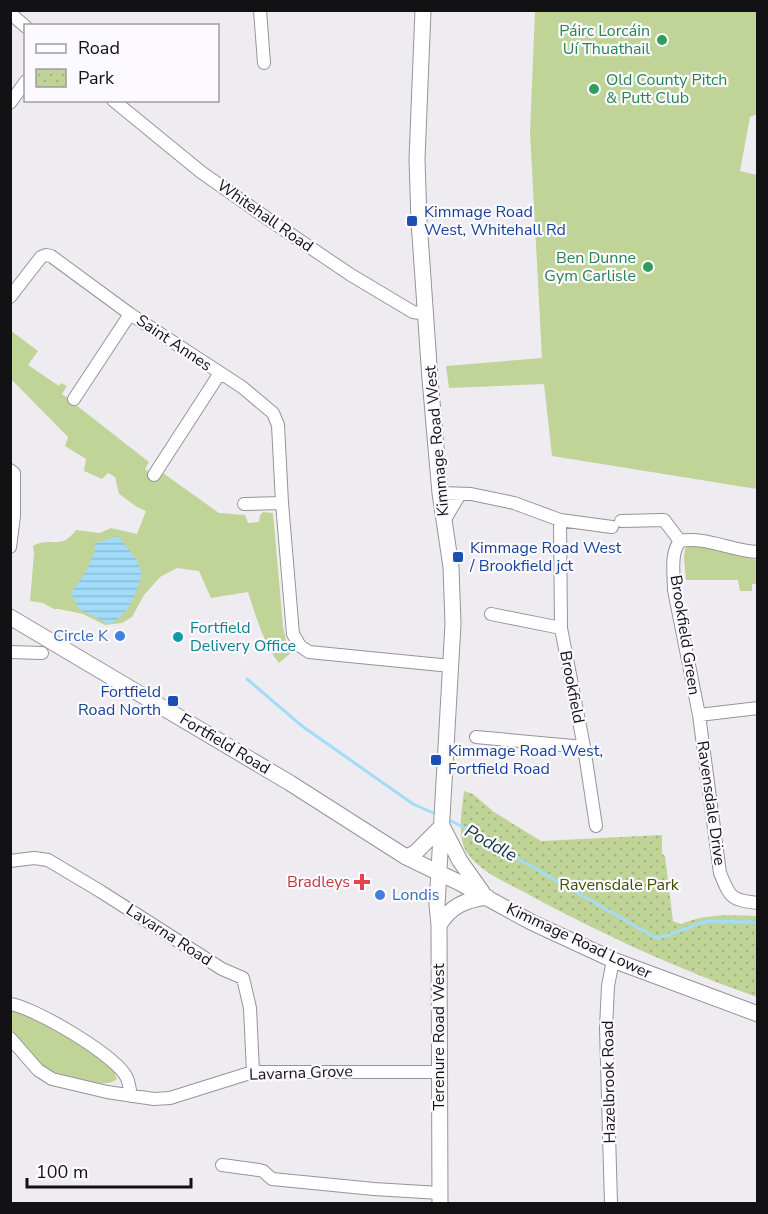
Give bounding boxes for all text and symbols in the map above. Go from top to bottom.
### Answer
place label: Páirc Lorcáin Uí Thuathail [559,20,650,60]
legend [24,24,219,102]
marker: Páirc Lorcáin Uí Thuathail [655,33,669,47]
text: Road [78,36,120,60]
text: Park [78,66,115,90]
place label: Old County Pitch & Putt Club [606,69,727,109]
marker: Old County Pitch & Putt Club [587,82,601,96]
street label: Whitehall Road [212,175,318,257]
place label: Kimmage Road West, Whitehall Rd [424,201,566,241]
marker: Kimmage Road West, Whitehall Rd [405,214,419,228]
place label: Ben Dunne Gym Carlisle [544,247,636,287]
marker: Ben Dunne Gym Carlisle [641,260,655,274]
street label: Saint Annes [132,310,216,376]
street label: Kimmage Road West [419,364,455,517]
place label: Kimmage Road West / Brookfield jct [469,537,622,577]
marker: Kimmage Road West / Brookfield jct [451,550,465,564]
street label: Brookfield Green [665,573,705,697]
place label: Fortfield Delivery Office [190,617,296,657]
place label: Circle K [53,625,109,647]
marker: Circle K [113,629,127,643]
marker: Fortfield Delivery Office [171,630,185,644]
street label: Brookfield [554,649,590,725]
place label: Fortfield Road North [78,681,161,721]
marker: Fortfield Road North [166,694,180,708]
street label: Fortfield Road [176,708,274,780]
street label: Ravensdale Drive [691,739,731,867]
place label: Kimmage Road West, Fortfield Road [448,740,603,780]
marker: Kimmage Road West, Fortfield Road [429,753,443,767]
water label: Poddle [460,819,522,867]
place label: Bradleys [287,871,350,893]
park label: Ravensdale Park [559,874,680,896]
marker: Bradleys [355,875,369,889]
place label: Londis [392,884,439,906]
marker: Londis [373,888,387,902]
street label: Kimmage Road Lower [503,898,655,984]
street label: Lavarna Road [122,899,216,971]
street label: Terenure Road West [428,963,450,1111]
street label: Hazelbrook Road [597,1020,621,1144]
street label: Lavarna Grove [249,1060,353,1086]
scale bar [27,1151,190,1189]
text: 100 m [36,1160,88,1184]

